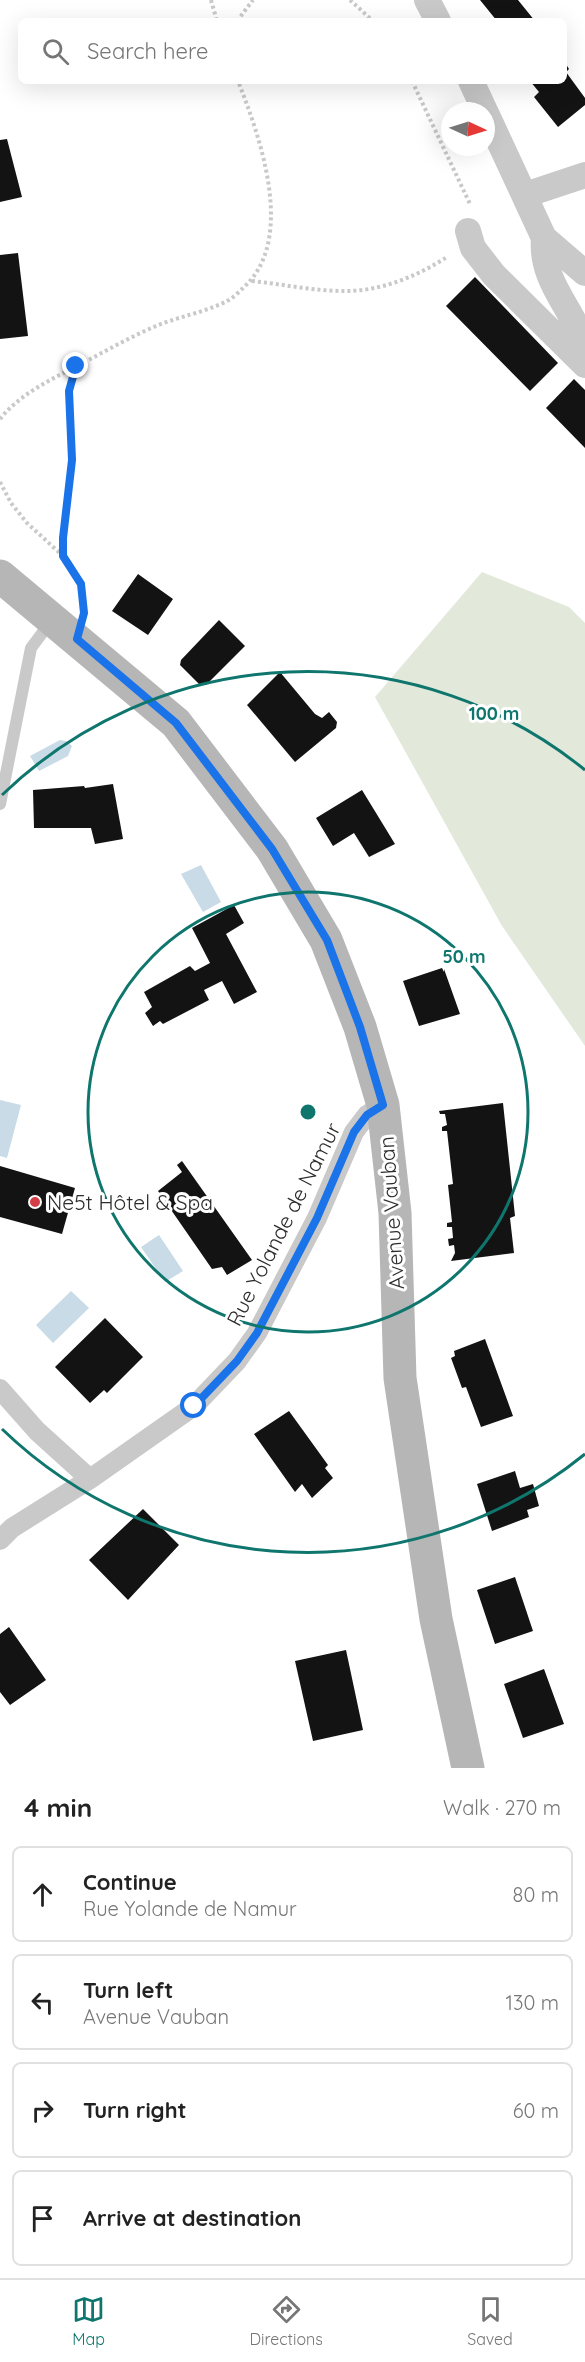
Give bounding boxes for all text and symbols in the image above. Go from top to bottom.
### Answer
search box [18,18,567,84]
icon: search [39,35,72,68]
text: Search here [87,37,208,65]
north arrow [441,102,495,156]
route end [62,352,88,378]
text: 100 m [469,702,519,725]
text: 50 m [442,945,486,968]
centre of rings [298,1102,318,1122]
street label: Rue Yolande de Namur [220,1118,346,1330]
street label: Avenue Vauban [373,1136,409,1290]
place label: Ne5t Hôtel & Spa [47,1189,213,1215]
marker: Ne5t Hôtel & Spa [28,1195,42,1209]
route start [180,1392,206,1418]
text: 4 min [24,1791,92,1824]
text: Walk · 270 m [443,1795,561,1820]
text: Continue [83,1868,177,1896]
icon: ahead [26,1878,59,1911]
text: 80 m [513,1882,559,1907]
text: Rue Yolande de Namur [83,1896,297,1921]
text: Turn left [83,1976,173,2004]
icon: left [26,1986,59,2019]
text: 130 m [506,1990,559,2015]
text: Avenue Vauban [83,2004,229,2029]
icon: right [26,2094,59,2127]
text: Turn right [83,2096,187,2124]
text: 60 m [513,2098,559,2123]
icon: arrive [26,2202,59,2235]
text: Arrive at destination [83,2204,301,2232]
tab: Map [72,2293,105,2349]
tab: Directions [250,2293,323,2349]
tab: Saved [467,2293,513,2349]

